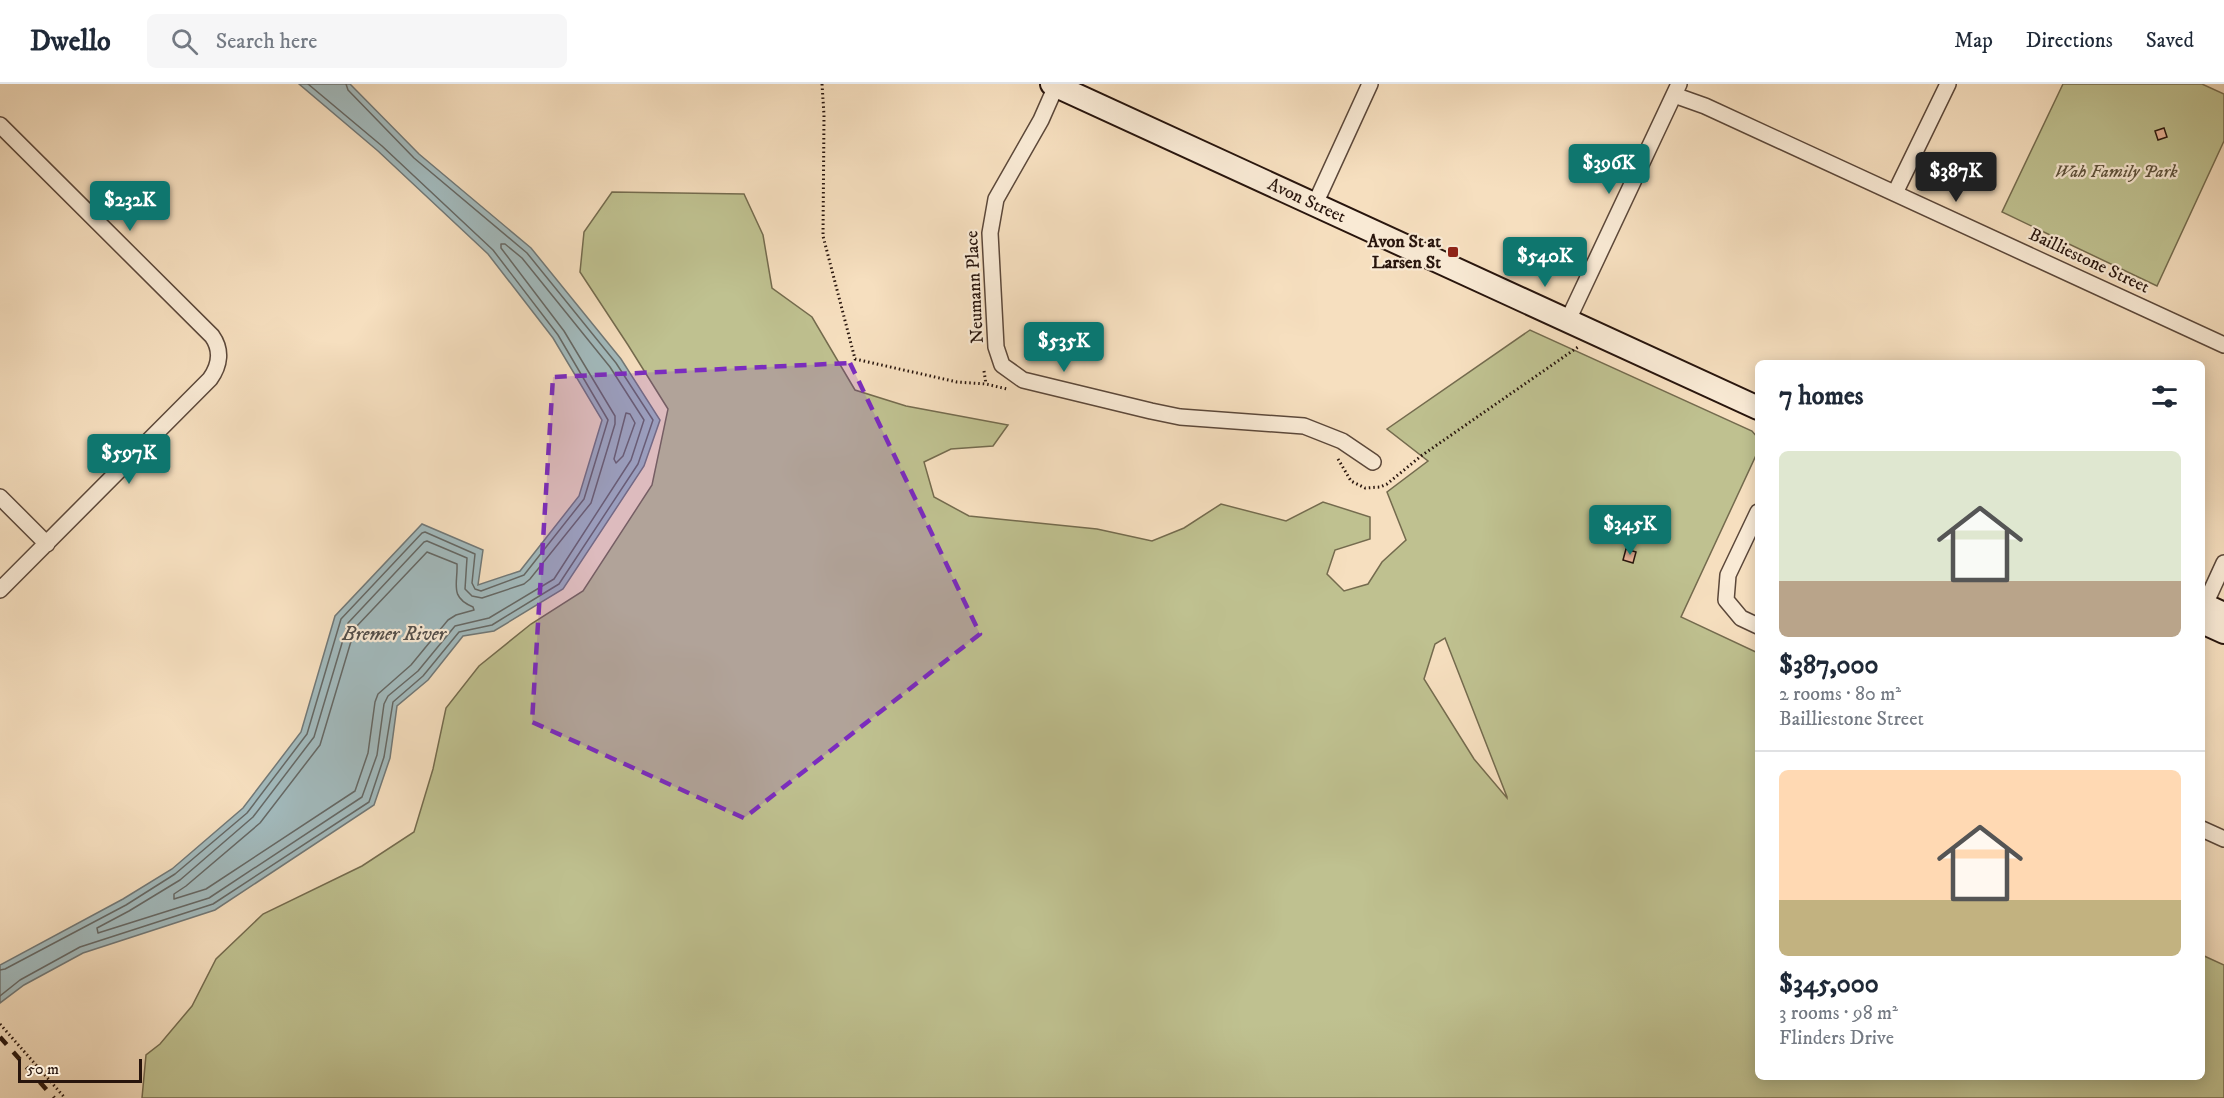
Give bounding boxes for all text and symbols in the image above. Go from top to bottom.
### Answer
search box [147,14,567,68]
text: Dwello [30,24,111,59]
icon: search [168,25,201,58]
text: Search here [216,28,317,55]
text: Map [1954,28,1993,54]
text: Directions [2026,28,2113,54]
text: Saved [2146,28,2194,54]
pin: $396K [1567,144,1651,195]
text: $396K [1583,151,1635,176]
pin: $387K [1914,152,1998,203]
text: $387K [1930,159,1982,184]
park label: Wah Family Park [2055,161,2178,183]
street label: Avon Street [1264,173,1349,228]
pin: $232K [88,181,172,232]
text: $232K [104,188,156,213]
street label: Bailliestone Street [2025,223,2153,299]
street label: Neumann Place [961,230,989,344]
place label: Avon St at Larsen St [1367,231,1441,274]
pin: $540K [1503,237,1587,288]
text: $540K [1517,244,1573,269]
marker: Avon St at Larsen St [1446,245,1460,259]
pin: $535K [1022,322,1106,373]
text: $535K [1038,329,1090,354]
text: 7 homes [1779,380,1863,413]
icon: filters [2148,380,2181,413]
pin: $597K [87,434,171,485]
text: $597K [101,441,157,466]
icon: home [1926,490,2034,598]
pin: $345K [1588,505,1672,556]
text: $345K [1603,512,1657,537]
water label: Bremer River [341,622,448,647]
text: $387,000 [1779,649,1878,682]
text: 2 rooms · 80 m² [1779,682,1901,707]
text: Bailliestone Street [1779,707,1924,732]
icon: home [1926,809,2034,917]
text: $345,000 [1779,968,1879,1001]
text: 3 rooms · 98 m² [1779,1001,1898,1026]
text: Flinders Drive [1779,1026,1894,1051]
scale bar [18,1056,142,1084]
text: 50 m [27,1059,59,1079]

